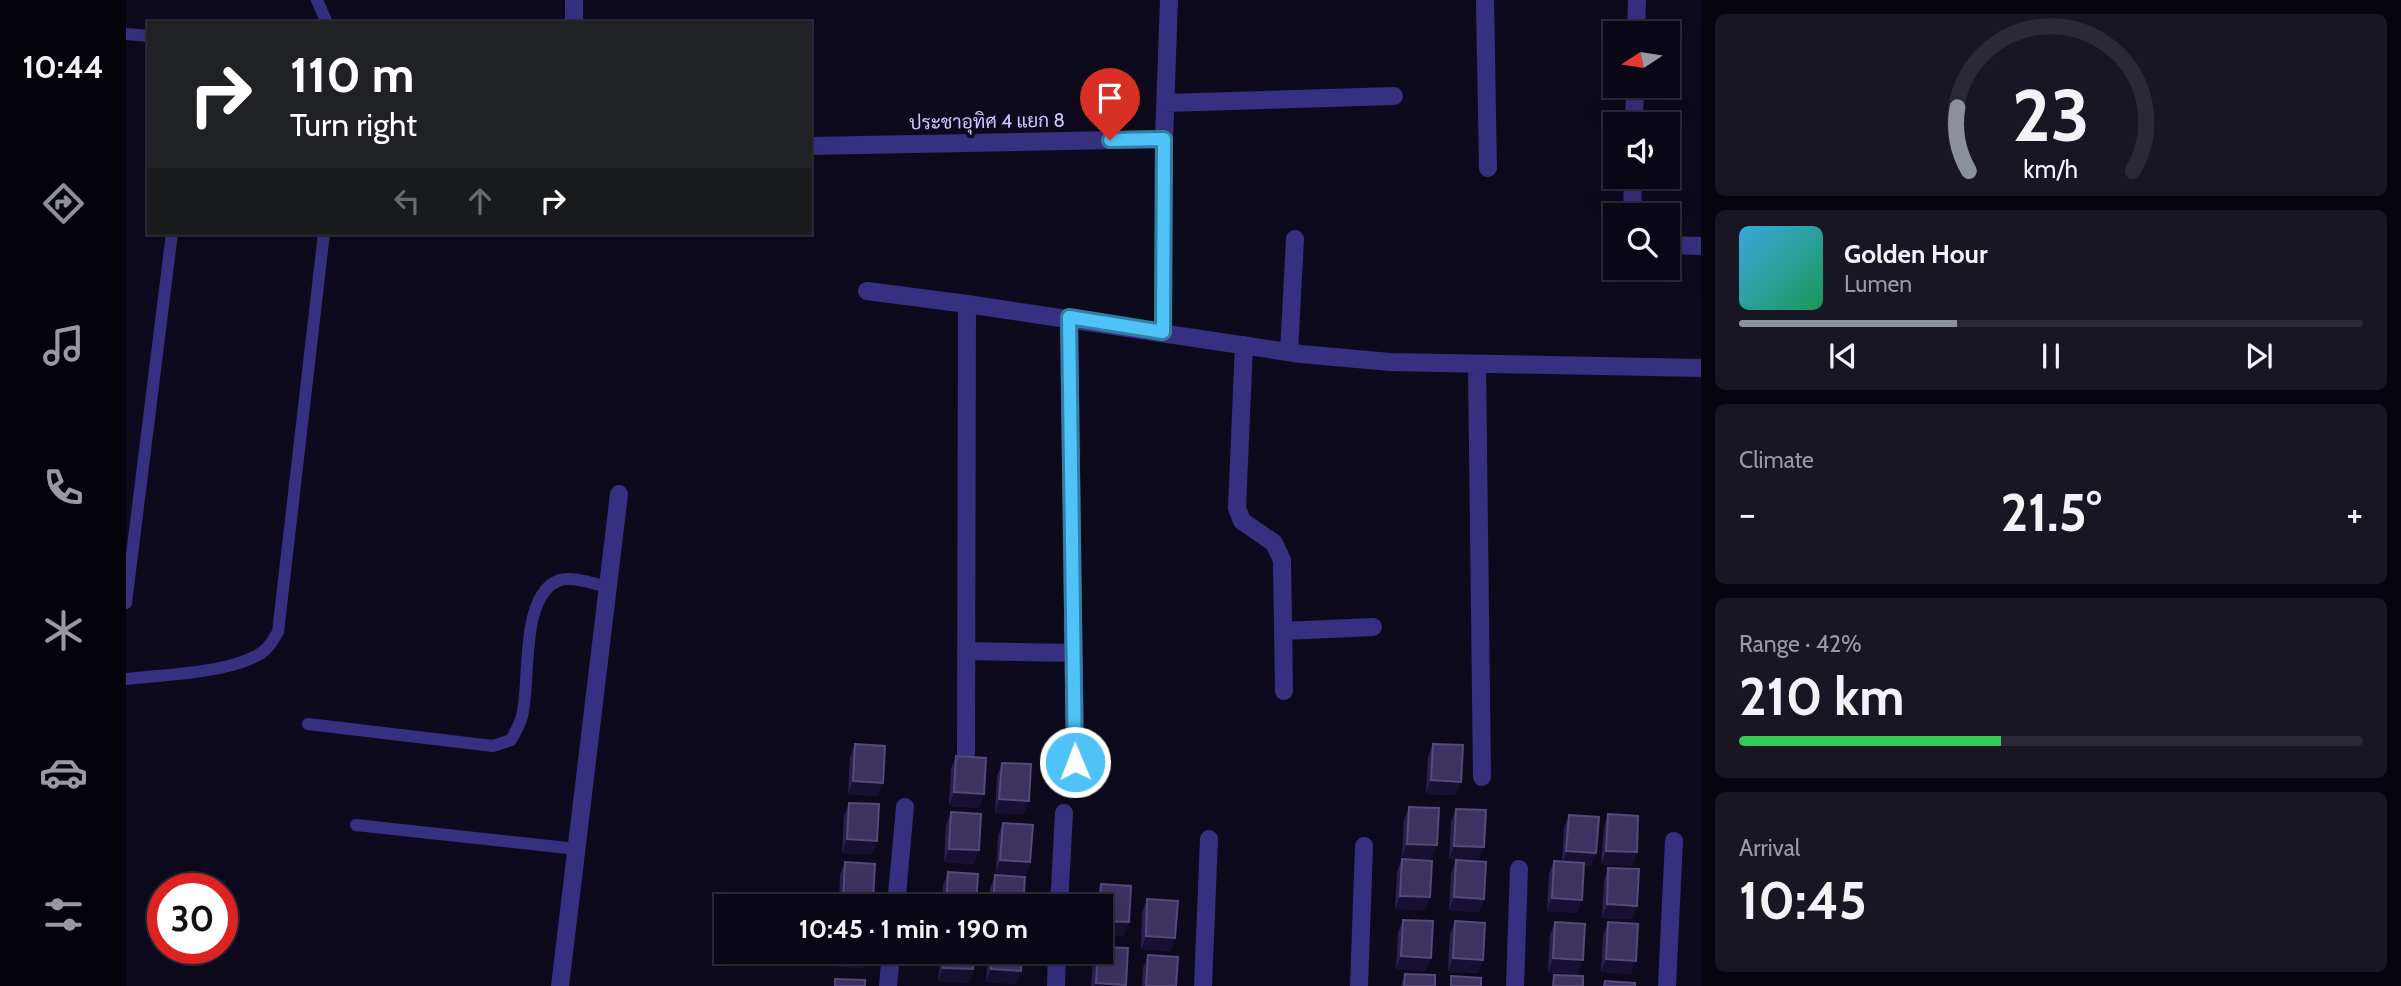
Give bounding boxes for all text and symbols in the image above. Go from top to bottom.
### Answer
north arrow [1603,21,1680,98]
map controls [1603,21,1680,280]
text: 110 m [290,45,414,104]
text: 10:44 [22,47,104,86]
icon: right [175,49,266,140]
pin [1080,68,1140,140]
text: 23 [2012,71,2090,159]
icon: arrive [1091,79,1129,117]
text: Turn right [290,105,417,144]
street label: ประชาอุทิศ 4 แยก 8 [909,109,1065,135]
button: sound [1603,112,1680,189]
text: km/h [2024,154,2078,184]
icon: directions [39,179,88,228]
icon: left [388,182,426,220]
icon: ahead [461,182,499,220]
icon: right [534,182,572,220]
button: search [1603,203,1680,280]
text: Golden Hour [1844,238,1987,270]
text: Lumen [1844,270,1912,298]
icon: music [39,321,88,370]
icon: previous [1824,337,1862,375]
icon: pause [2032,337,2070,375]
icon: next [2240,337,2278,375]
text: Climate [1739,446,1814,474]
icon: phone [39,463,88,512]
text: 21.5° [2000,481,2102,544]
text: − [1739,490,1756,537]
text: + [2346,490,2363,537]
icon: climate [39,606,88,655]
text: Range · 42% [1739,630,1862,658]
text: 210 km [1739,665,1905,728]
position arrow [1038,725,1112,799]
icon: car [39,748,88,797]
text: Arrival [1739,834,1800,862]
text: 10:45 [1739,869,1867,932]
speed limit sign: 30 [147,873,238,964]
icon: filters [39,890,88,939]
text: 10:45 · 1 min · 190 m [799,913,1028,945]

